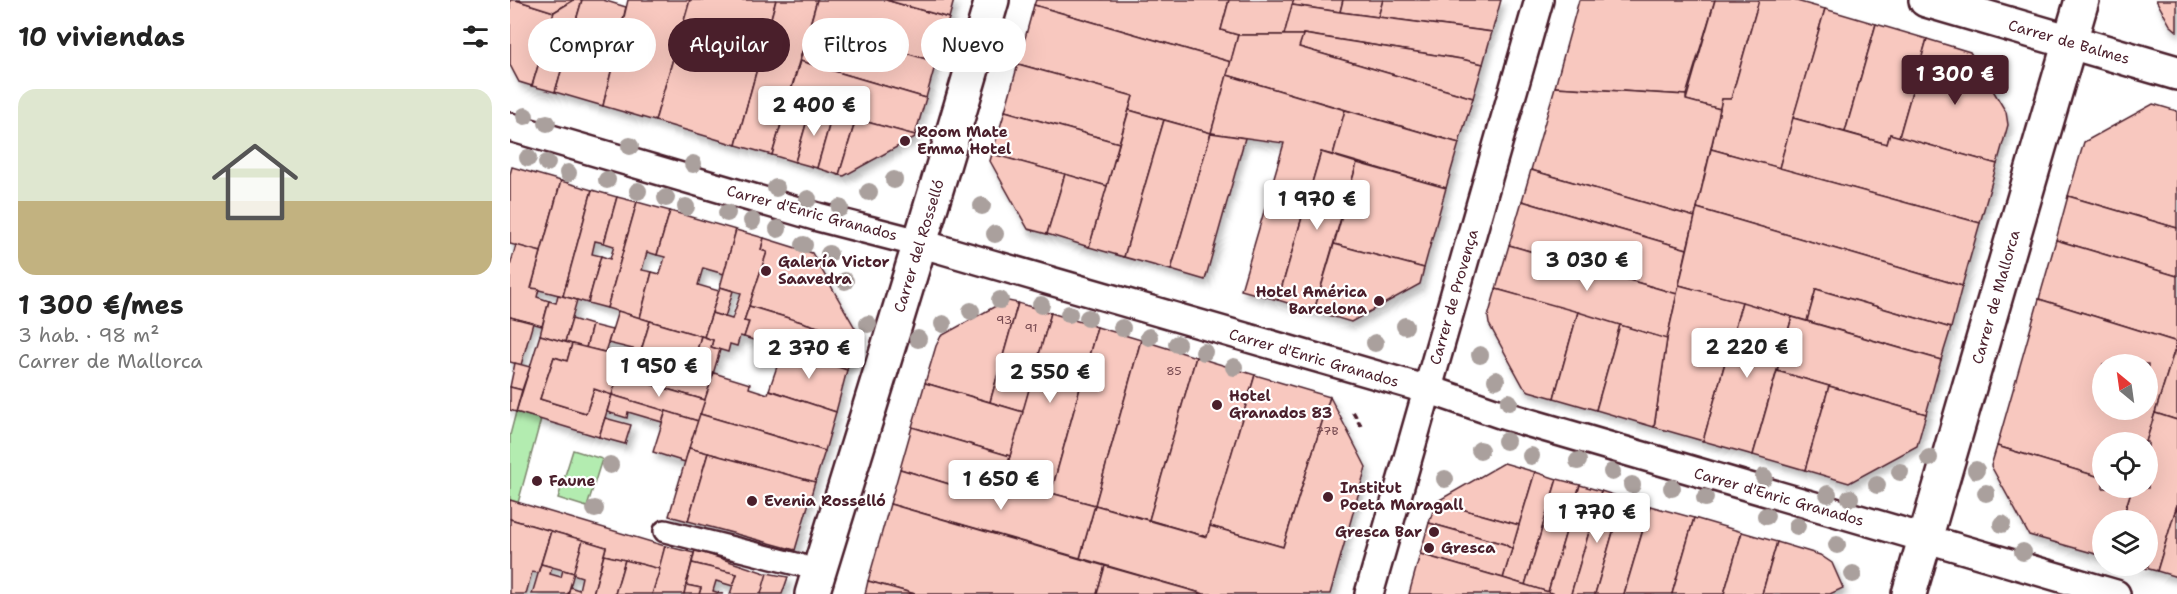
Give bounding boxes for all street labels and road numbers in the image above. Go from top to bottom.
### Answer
street label: Carrer de Balmes [2006,15,2132,69]
street label: Carrer del Rosselló [889,177,949,315]
street label: Carrer d'Enric Granados [724,181,900,245]
street label: Carrer de Provença [1425,226,1483,367]
street label: Carrer de Mallorca [1967,227,2025,366]
street label: Carrer d'Enric Granados [1227,324,1401,392]
street label: Carrer d'Enric Granados [1692,463,1866,531]

